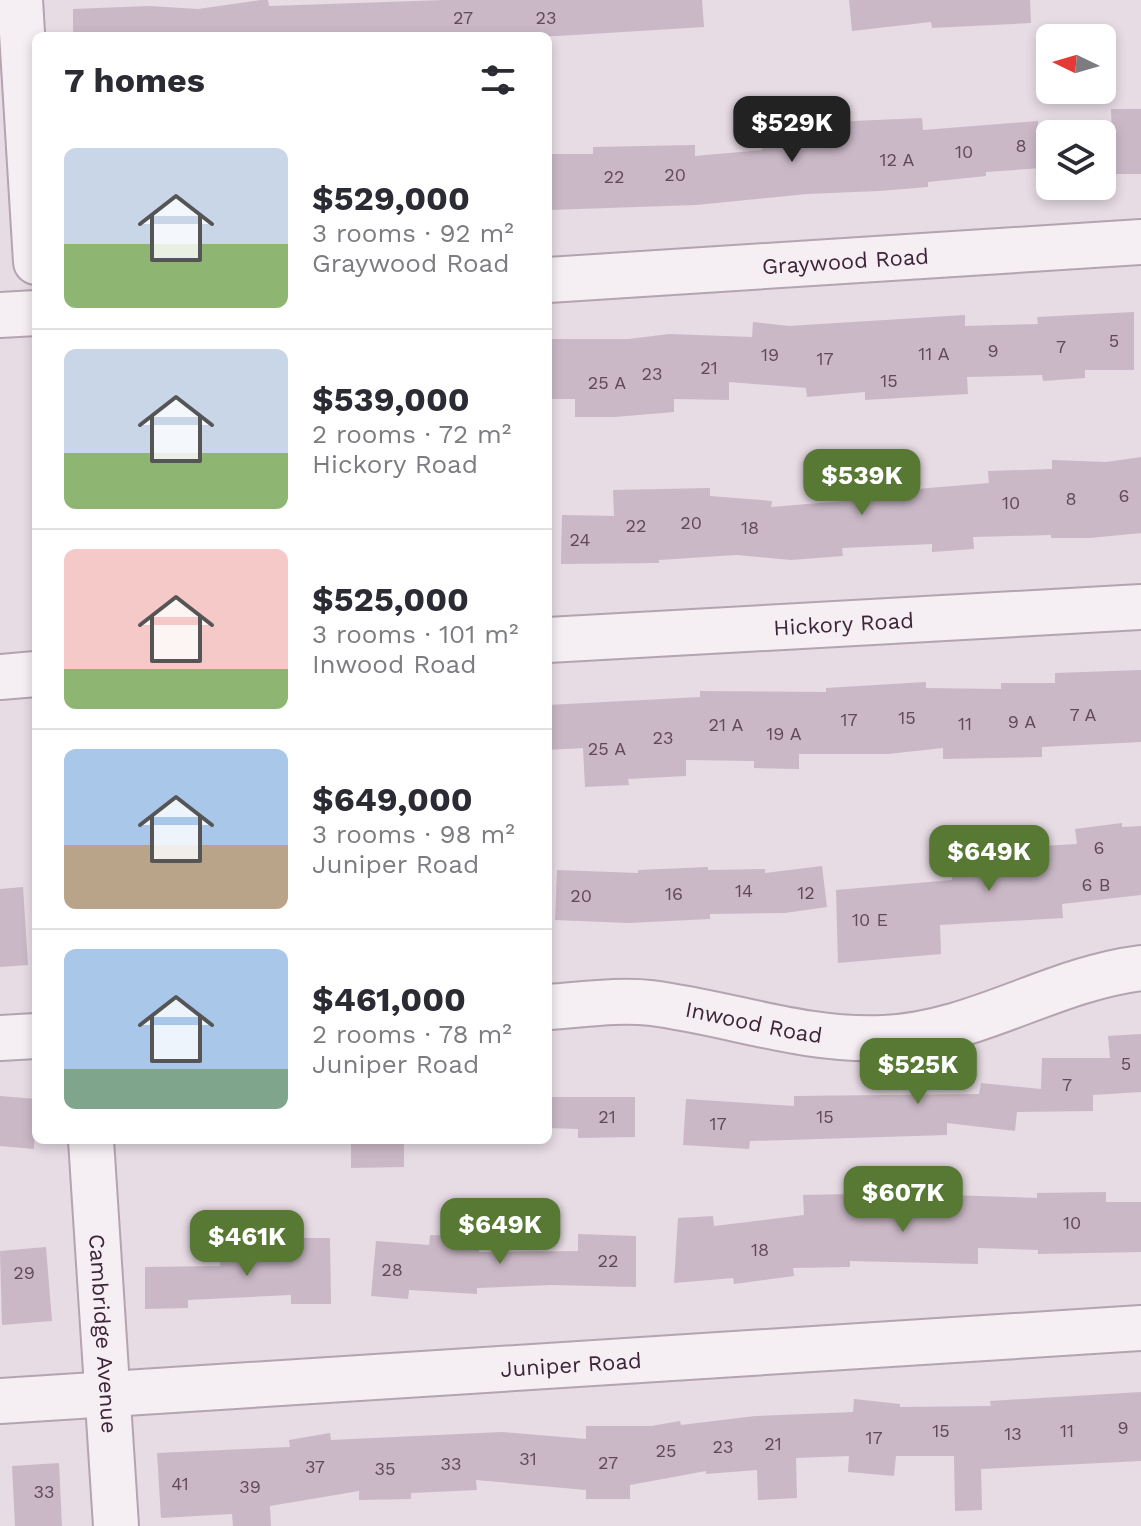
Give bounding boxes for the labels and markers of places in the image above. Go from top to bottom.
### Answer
pin: $529K [736,96,848,164]
pin: $539K [806,449,918,517]
pin: $649K [933,825,1045,893]
pin: $525K [862,1038,974,1106]
pin: $607K [847,1166,959,1234]
pin: $649K [444,1198,556,1266]
pin: $461K [191,1210,303,1278]

